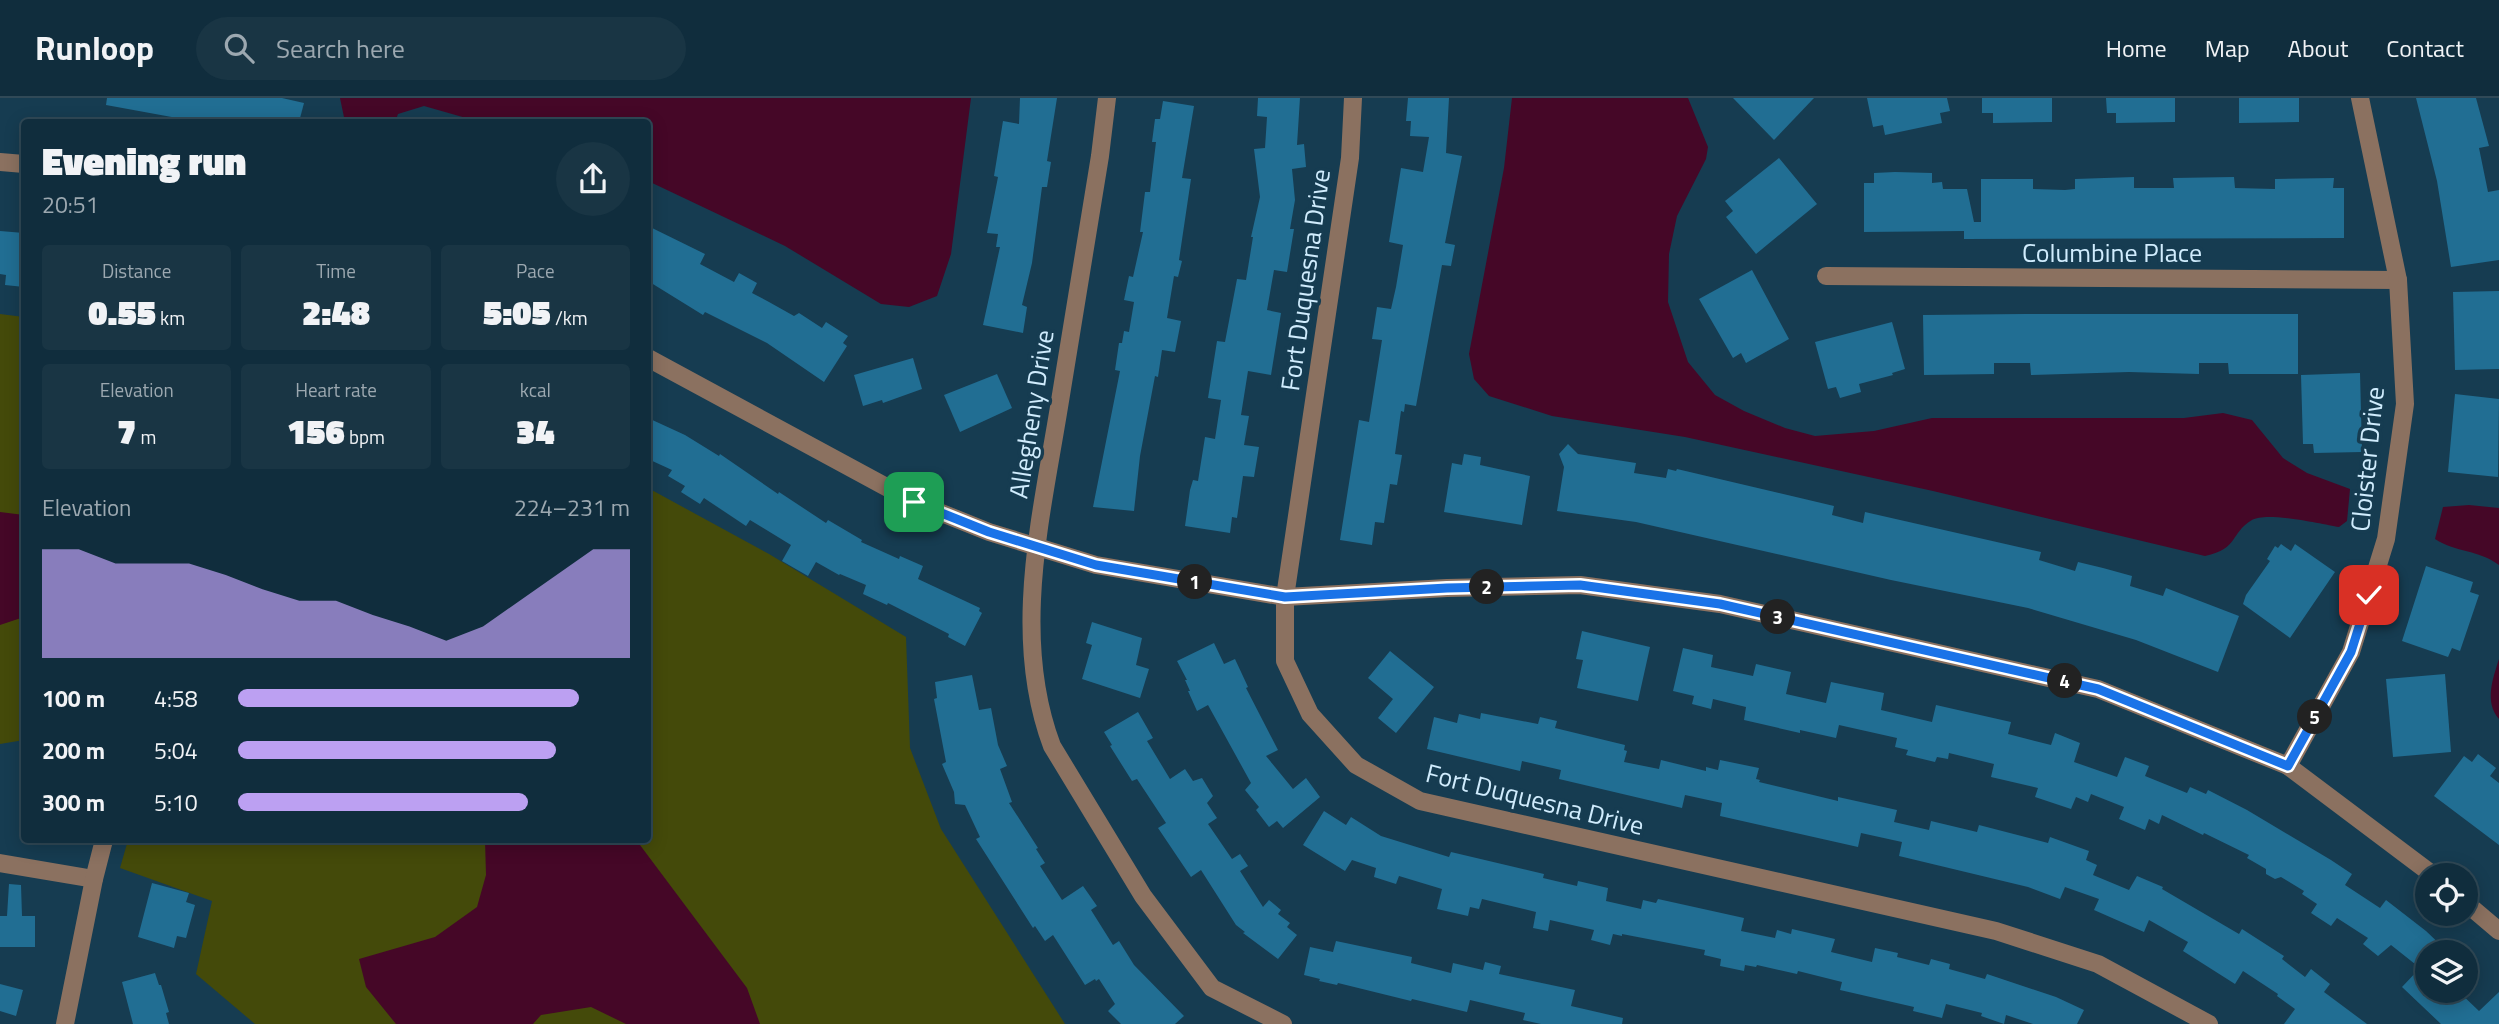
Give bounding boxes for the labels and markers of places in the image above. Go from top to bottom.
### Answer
pin [884,472,944,532]
pin: 1 [1178,564,1212,600]
pin [2339,565,2399,625]
pin: 2 [1470,570,1504,604]
pin: 3 [1760,600,1796,634]
pin: 4 [2048,664,2082,698]
pin: 5 [2298,700,2332,734]

